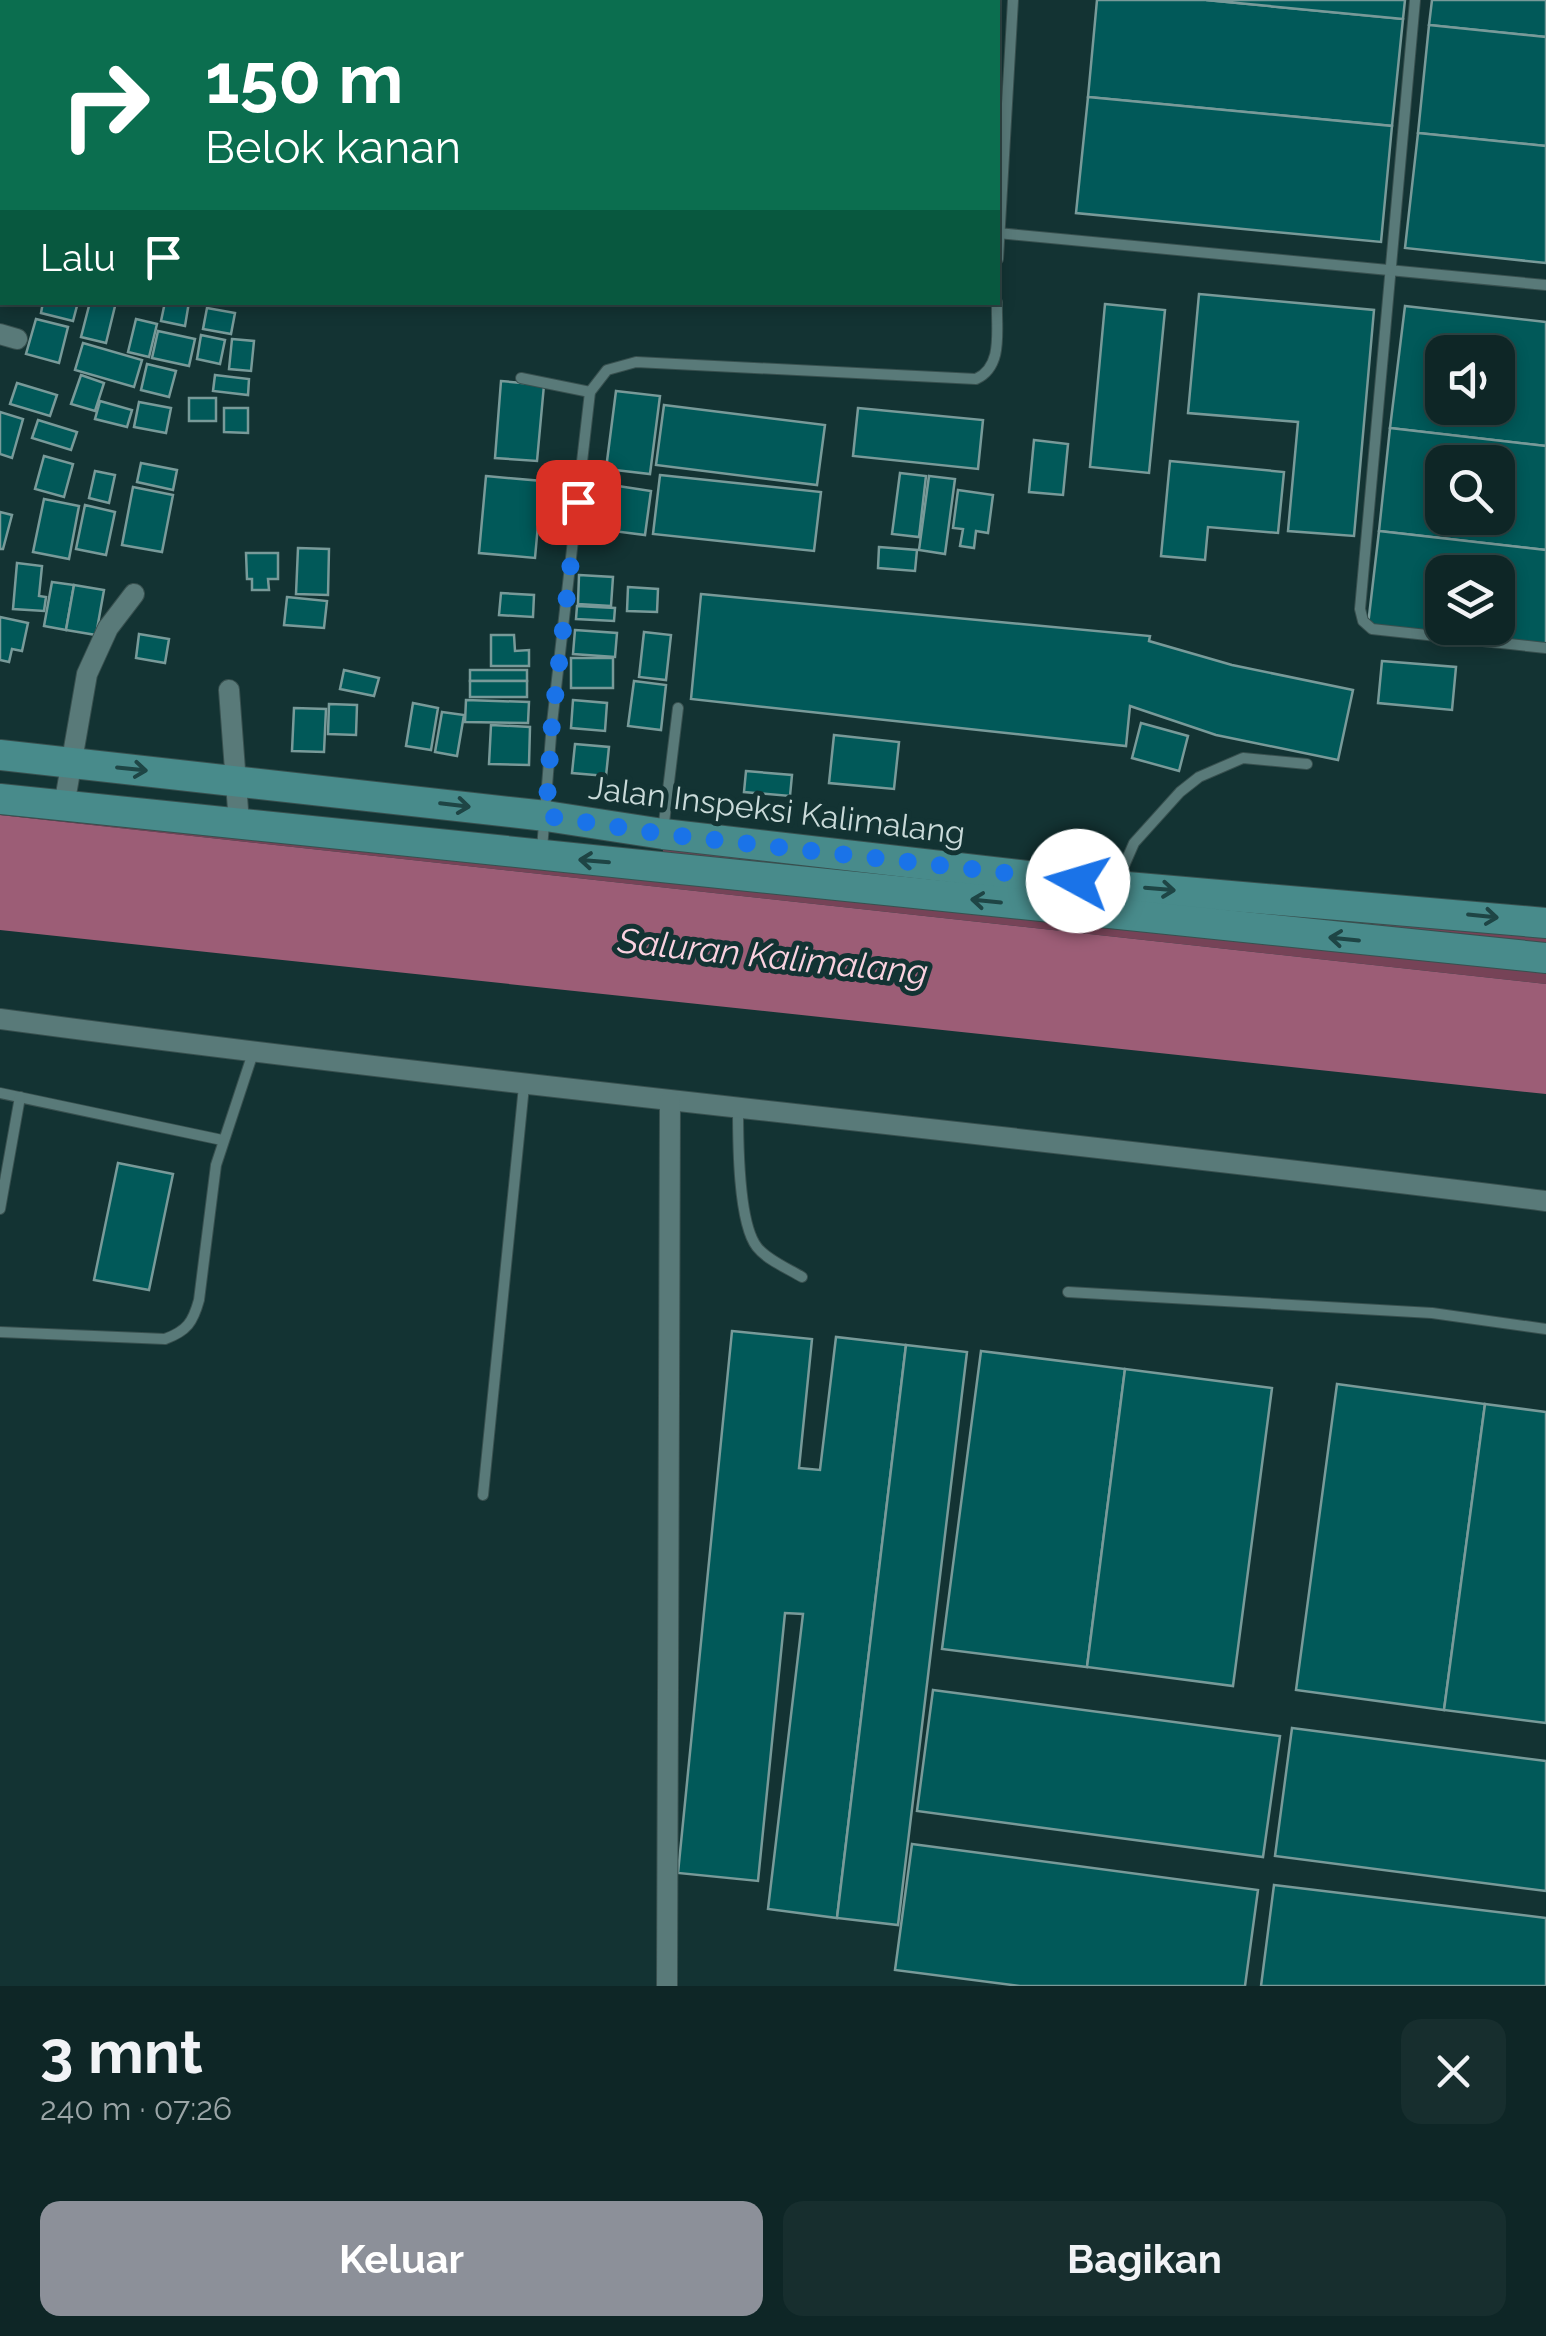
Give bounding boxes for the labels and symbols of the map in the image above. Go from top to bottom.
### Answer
pin [536,460,621,545]
one-way arrow [115,760,147,779]
street label: Jalan Inspeksi Kalimalang [587,769,967,851]
one-way arrow [438,796,470,815]
position arrow [1026,829,1130,933]
one-way arrow [578,851,610,870]
one-way arrow [1143,880,1175,899]
one-way arrow [971,892,1003,911]
one-way arrow [1467,907,1499,926]
water label: Saluran Kalimalang [615,919,930,993]
one-way arrow [1329,929,1361,948]

